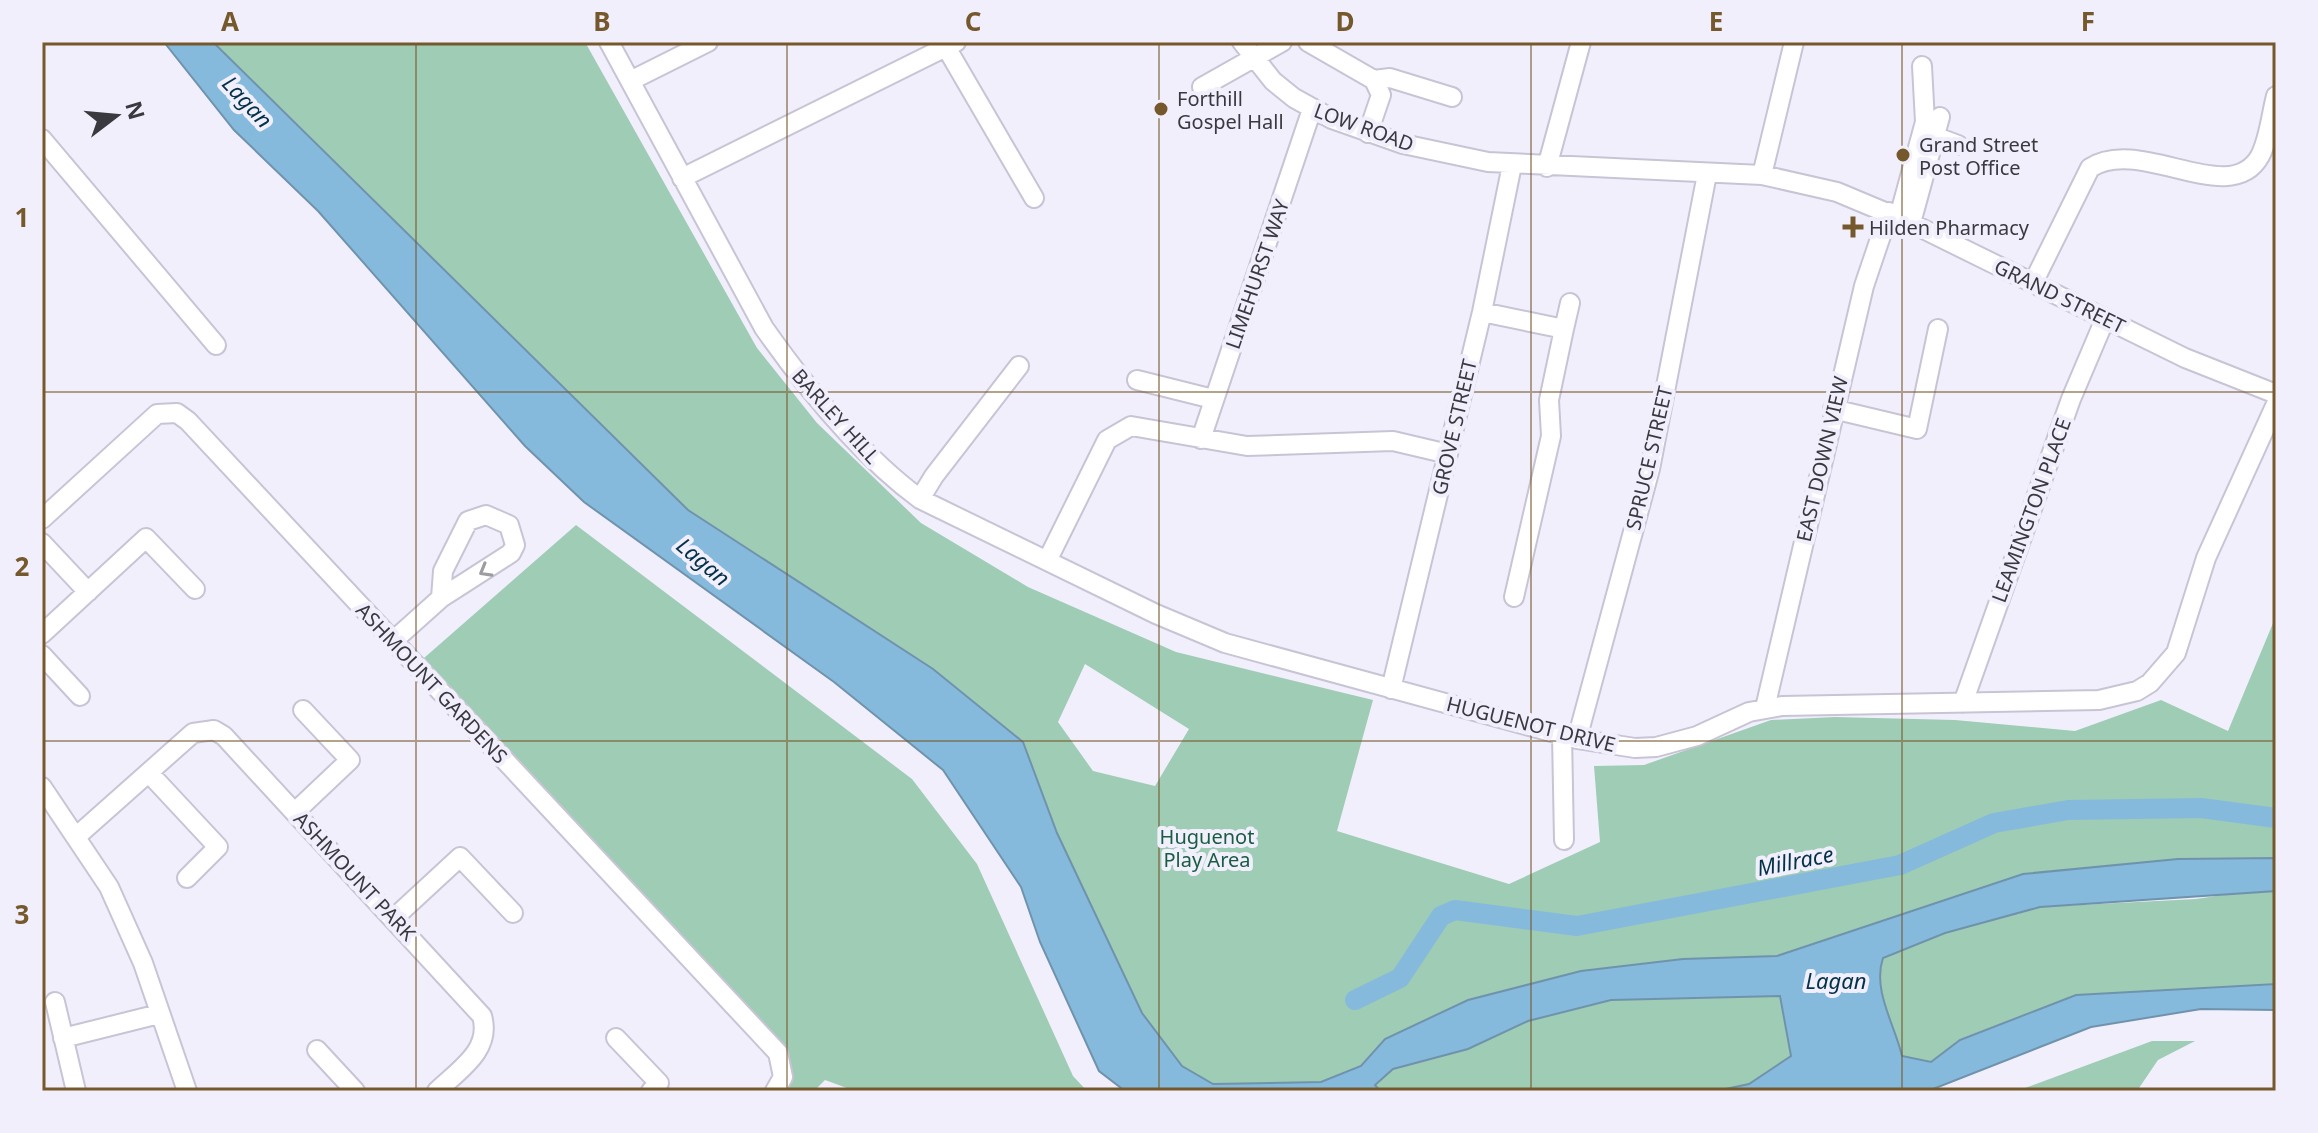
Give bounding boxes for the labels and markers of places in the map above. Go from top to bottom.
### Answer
place label: Forthill Gospel Hall [1177,85,1284,135]
marker: Forthill Gospel Hall [1152,100,1170,118]
place label: Grand Street Post Office [1919,131,2038,181]
marker: Grand Street Post Office [1894,146,1912,164]
place label: Hilden Pharmacy [1869,214,2030,241]
marker: Hilden Pharmacy [1844,218,1862,236]

